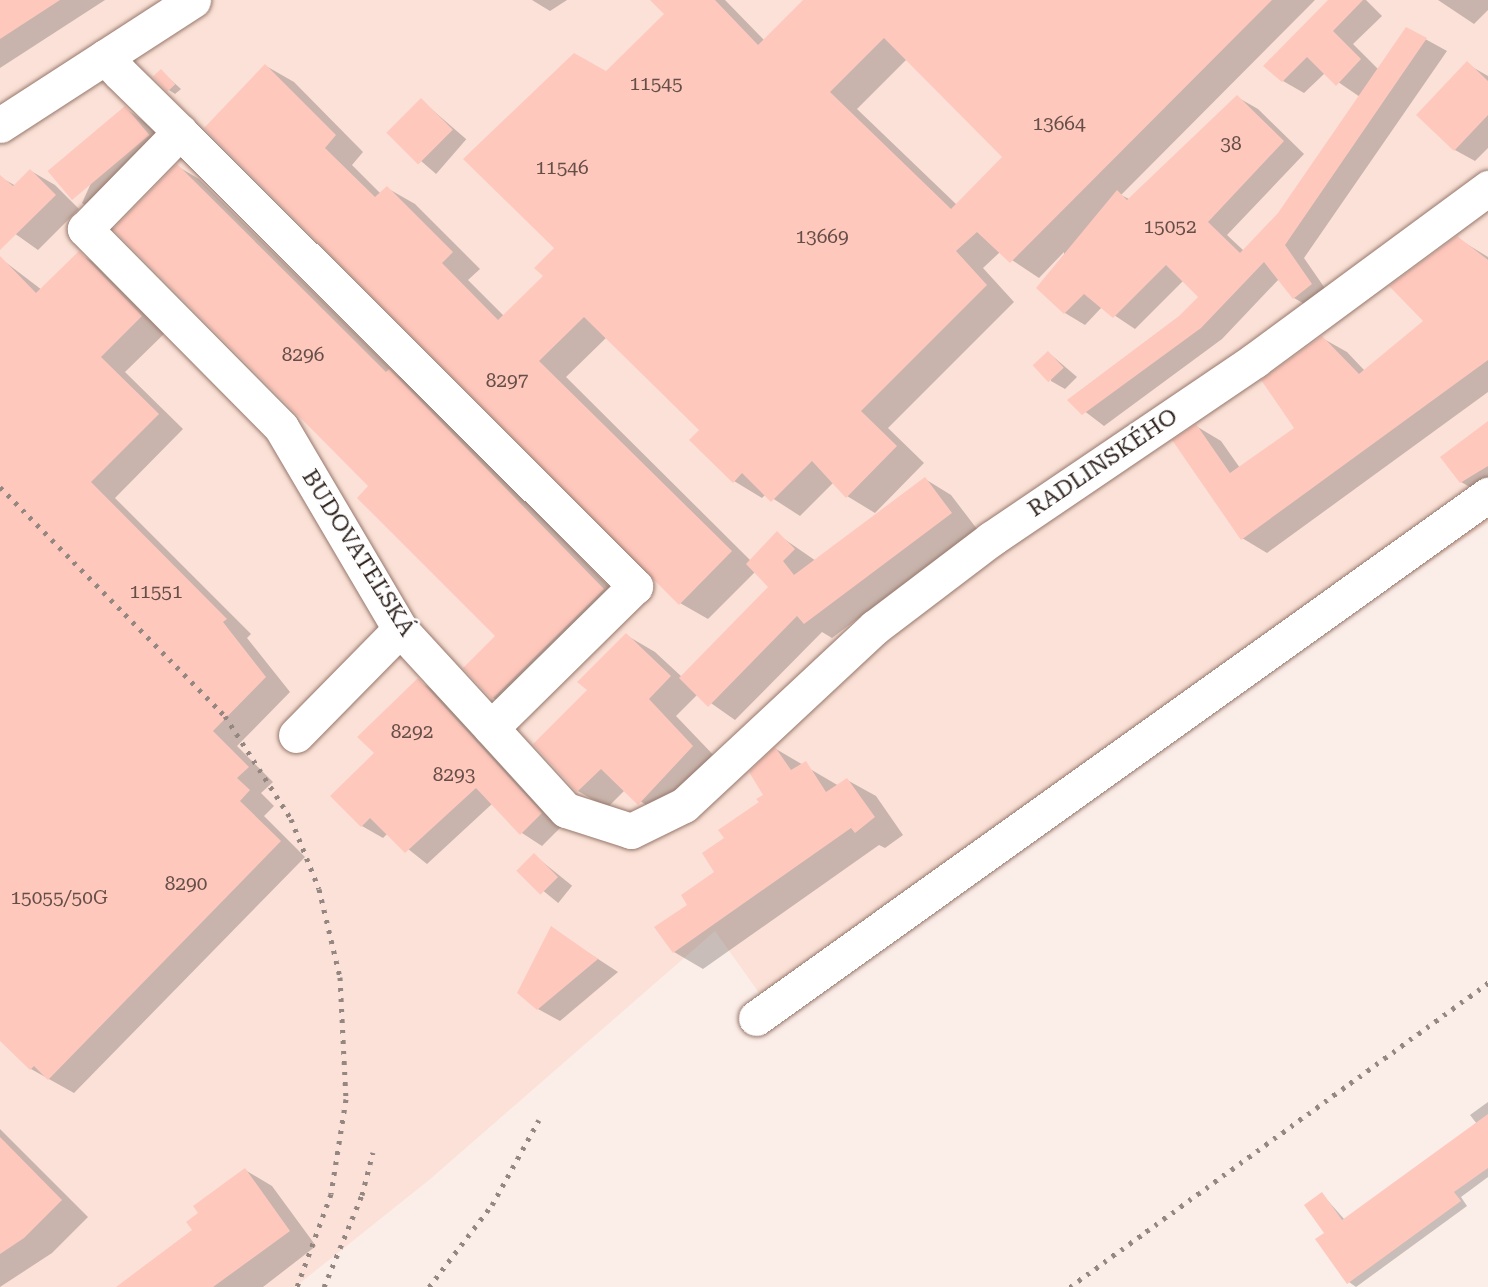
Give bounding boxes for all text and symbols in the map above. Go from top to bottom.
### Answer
house number: 11545 [629,73,683,95]
house number: 13664 [1032,113,1086,135]
house number: 38 [1220,133,1242,155]
house number: 11546 [535,157,589,179]
house number: 15052 [1143,216,1197,238]
house number: 13669 [795,226,849,248]
house number: 8296 [282,344,324,366]
house number: 8297 [486,370,528,392]
street label: RADLINSKÉHO [1023,403,1183,523]
street label: BUDOVATEĽSKÁ [296,465,420,641]
house number: 11551 [129,581,183,603]
house number: 8292 [391,721,433,743]
house number: 8293 [433,764,475,786]
house number: 8290 [165,873,207,895]
house number: 15055/50G [10,887,108,909]

